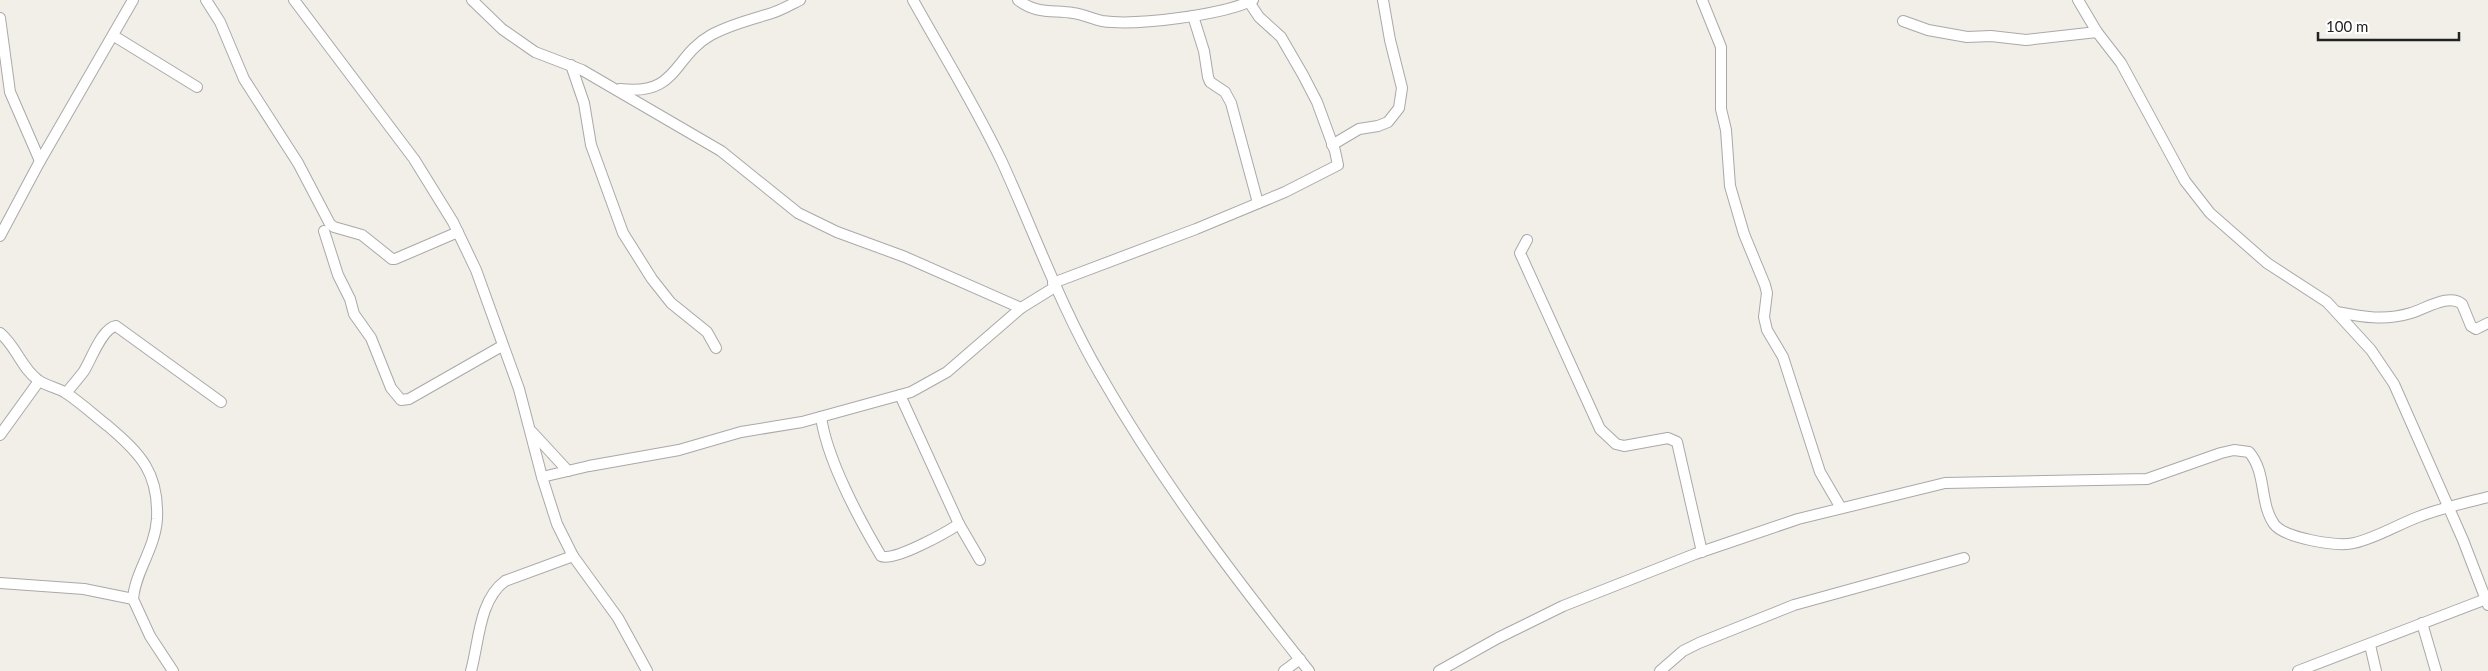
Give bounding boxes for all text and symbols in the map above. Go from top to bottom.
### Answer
scale bar [2318,10,2459,42]
text: 100 m [2326,17,2368,35]

